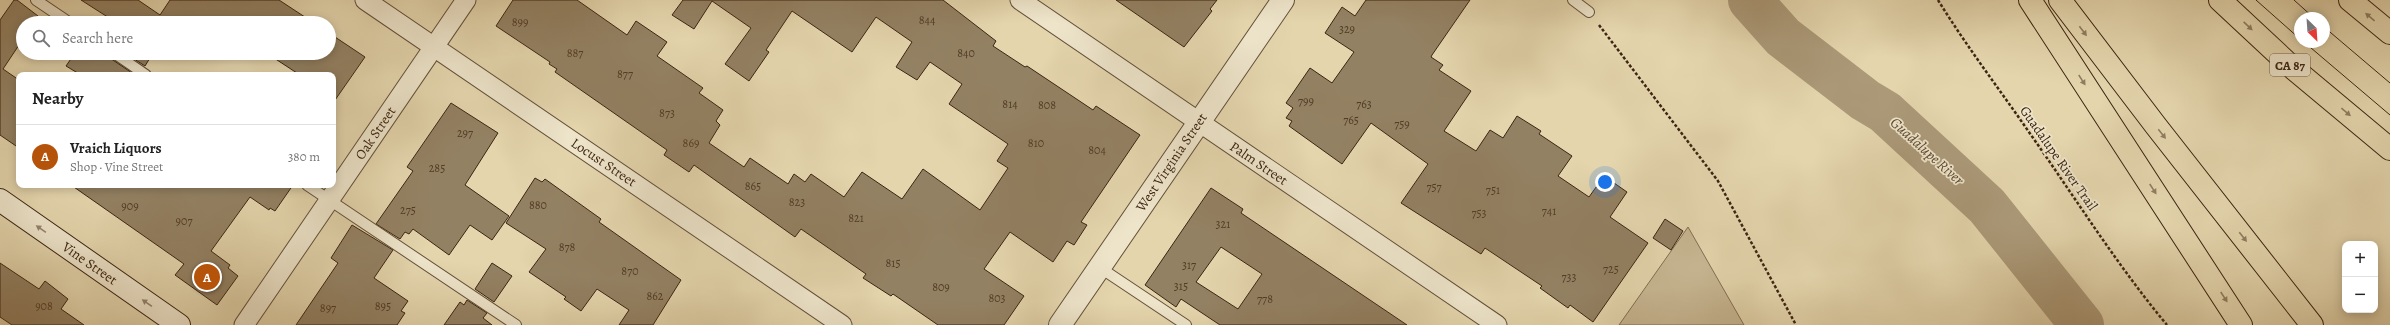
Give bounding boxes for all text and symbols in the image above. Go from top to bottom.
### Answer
house number: 844 [919,12,936,28]
north arrow [2294,12,2330,48]
one-way arrow [2365,12,2375,21]
house number: 899 [512,14,528,30]
search box [16,16,336,60]
house number: 329 [1339,21,1355,37]
one-way arrow [2243,22,2253,31]
one-way arrow [2079,26,2087,37]
icon: search [30,27,52,49]
text: Search here [62,28,133,48]
house number: 887 [567,45,584,61]
house number: 840 [957,45,975,61]
road number: CA 87 [2270,54,2310,76]
house number: 877 [617,66,634,82]
one-way arrow [2078,74,2085,85]
text: Nearby [32,87,83,110]
house number: 799 [1298,93,1314,109]
house number: 814 [1002,96,1018,112]
house number: 763 [1356,96,1372,112]
house number: 808 [1038,97,1056,113]
street label: Guadalupe River Trail [2015,102,2102,215]
street label: Oak Street [351,103,400,164]
house number: 873 [659,105,675,121]
one-way arrow [2341,108,2351,117]
street label: West Virginia Street [1131,109,1212,216]
house number: 765 [1343,112,1359,128]
water label: Guadalupe River [1886,113,1969,190]
house number: 759 [1394,116,1410,132]
house number: 297 [457,125,474,141]
one-way arrow [2158,129,2166,140]
street label: Locust Street [567,134,640,191]
house number: 869 [683,135,699,151]
house number: 810 [1028,135,1044,151]
street label: Palm Street [1226,137,1292,190]
text: Vraich Liquors [70,138,162,158]
house number: 804 [1088,142,1106,158]
text: A [41,148,49,165]
text: 380 m [288,148,320,165]
text: Shop · Vine Street [70,158,163,175]
house number: 285 [429,160,445,176]
your location [1595,172,1615,192]
house number: 865 [745,178,761,194]
house number: 757 [1426,179,1443,195]
house number: 751 [1486,182,1500,198]
one-way arrow [2149,183,2156,194]
house number: 823 [789,194,805,210]
house number: 880 [529,197,547,213]
house number: 909 [121,198,139,214]
house number: 275 [400,202,416,218]
house number: 741 [1542,203,1556,219]
house number: 753 [1471,205,1487,221]
house number: 821 [848,210,864,226]
house number: 907 [176,213,193,229]
house number: 321 [1216,216,1230,232]
one-way arrow [35,225,46,233]
one-way arrow [2238,231,2247,242]
street label: Vine Street [58,237,121,289]
house number: 878 [559,239,576,255]
map controls [2342,241,2378,313]
button: + [2342,241,2378,277]
house number: 815 [885,255,901,271]
house number: 317 [1182,257,1197,273]
house number: 725 [1603,261,1619,277]
pin: A [194,262,220,292]
house number: 870 [621,263,639,279]
house number: 733 [1561,269,1577,285]
button: − [2342,277,2378,313]
house number: 315 [1174,278,1188,294]
house number: 809 [932,279,950,295]
house number: 862 [646,288,664,304]
house number: 803 [988,290,1006,306]
house number: 778 [1257,291,1273,307]
one-way arrow [2220,292,2227,303]
house number: 908 [35,298,53,314]
house number: 895 [375,298,391,314]
one-way arrow [142,299,153,307]
house number: 897 [320,300,337,316]

